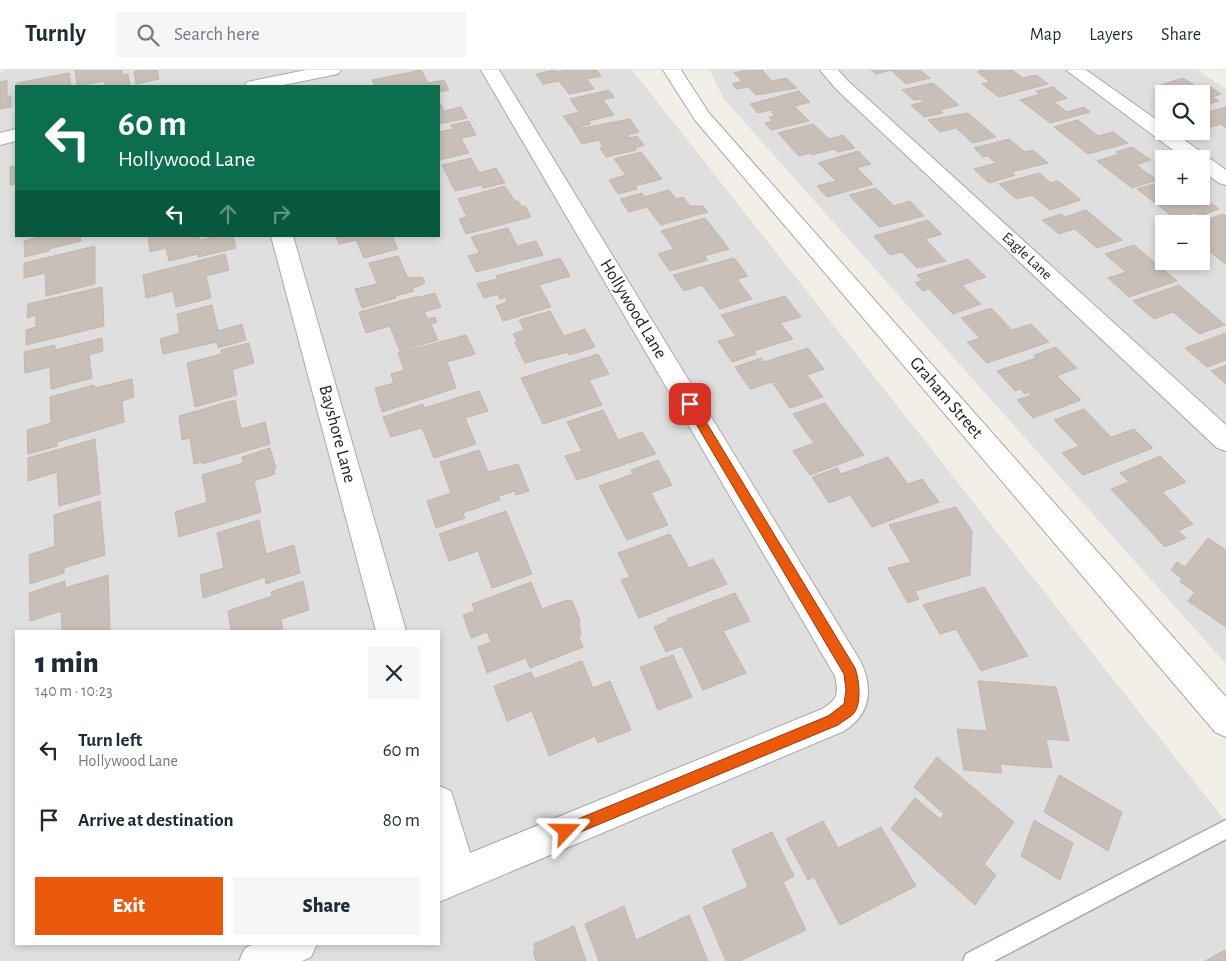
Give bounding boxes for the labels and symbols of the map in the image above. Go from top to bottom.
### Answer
street label: Eagle Lane [999,229,1055,283]
street label: Hollywood Lane [596,256,670,362]
street label: Graham Street [906,354,986,442]
street label: Bayshore Lane [315,383,359,485]
pin [669,383,711,425]
position arrow [539,804,591,856]

